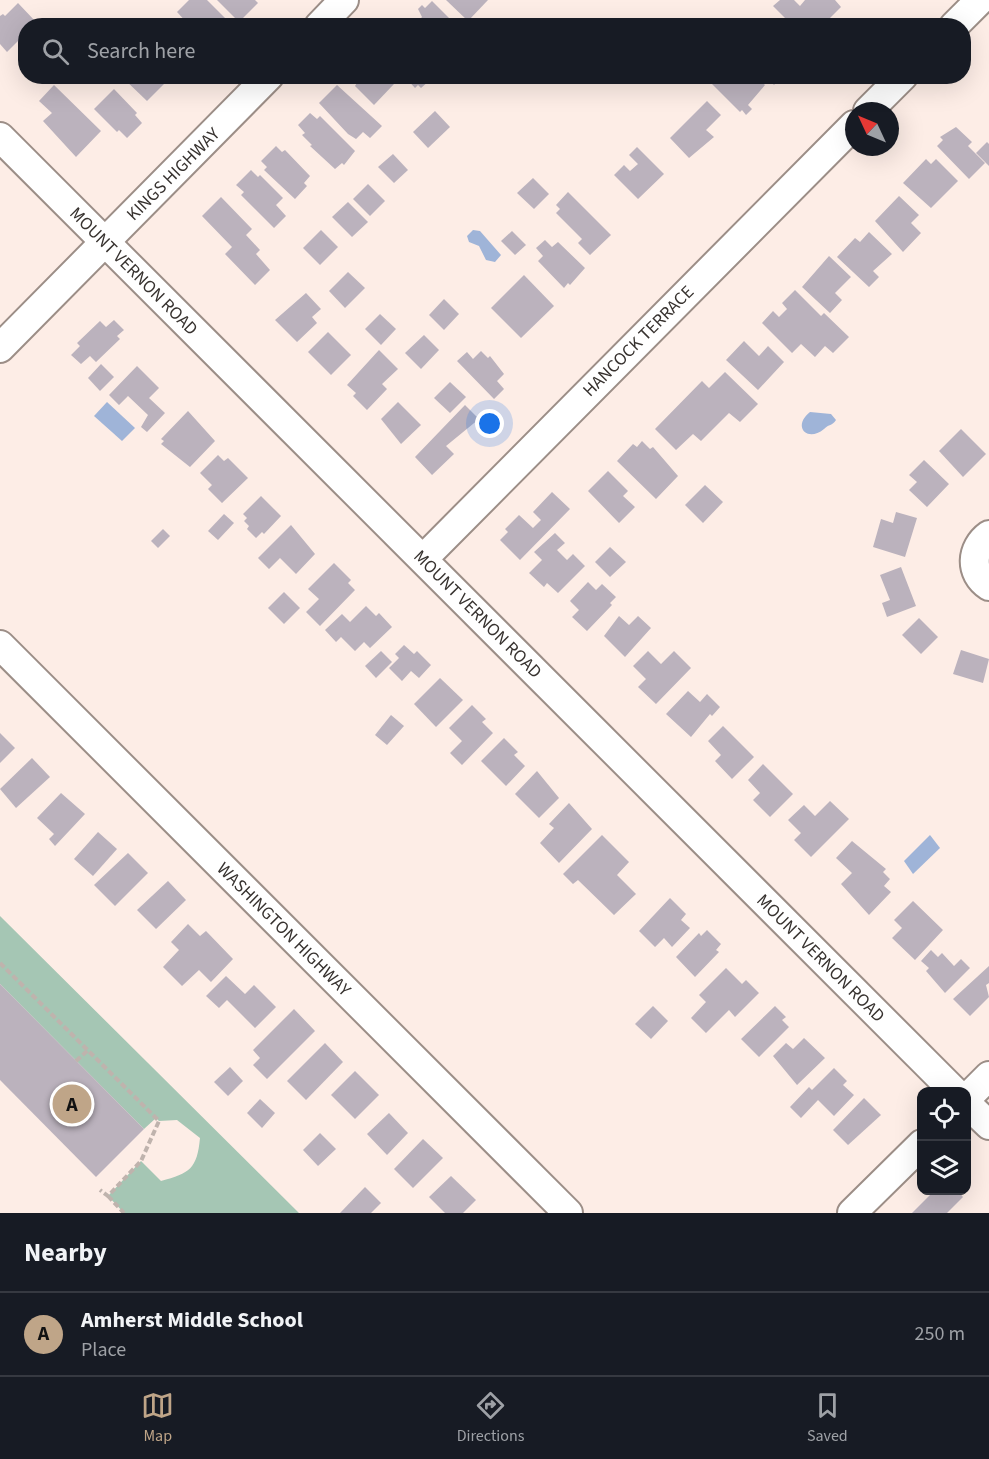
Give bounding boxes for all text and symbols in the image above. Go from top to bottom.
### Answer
search box [18,18,971,84]
icon: search [39,35,72,68]
text: Search here [87,35,195,67]
north arrow [845,102,899,156]
street label: KINGS HIGHWAY [121,122,226,227]
street label: MOUNT VERNON ROAD [64,202,203,341]
street label: HANCOCK TERRACE [577,280,700,403]
your location [475,409,504,438]
street label: MOUNT VERNON ROAD [408,545,547,684]
street label: WASHINGTON HIGHWAY [211,857,357,1002]
street label: MOUNT VERNON ROAD [751,889,890,1028]
pin: A [52,1082,92,1126]
map controls [917,1087,971,1195]
button: locate [917,1087,971,1141]
button: layers [917,1141,971,1195]
text: Nearby [24,1234,107,1271]
text: Amherst Middle School [81,1304,303,1336]
text: A [38,1320,49,1348]
text: 250 m [915,1320,965,1348]
text: Place [81,1336,126,1364]
tab: Map [141,1389,174,1447]
tab: Directions [457,1389,524,1447]
tab: Saved [807,1389,848,1447]

